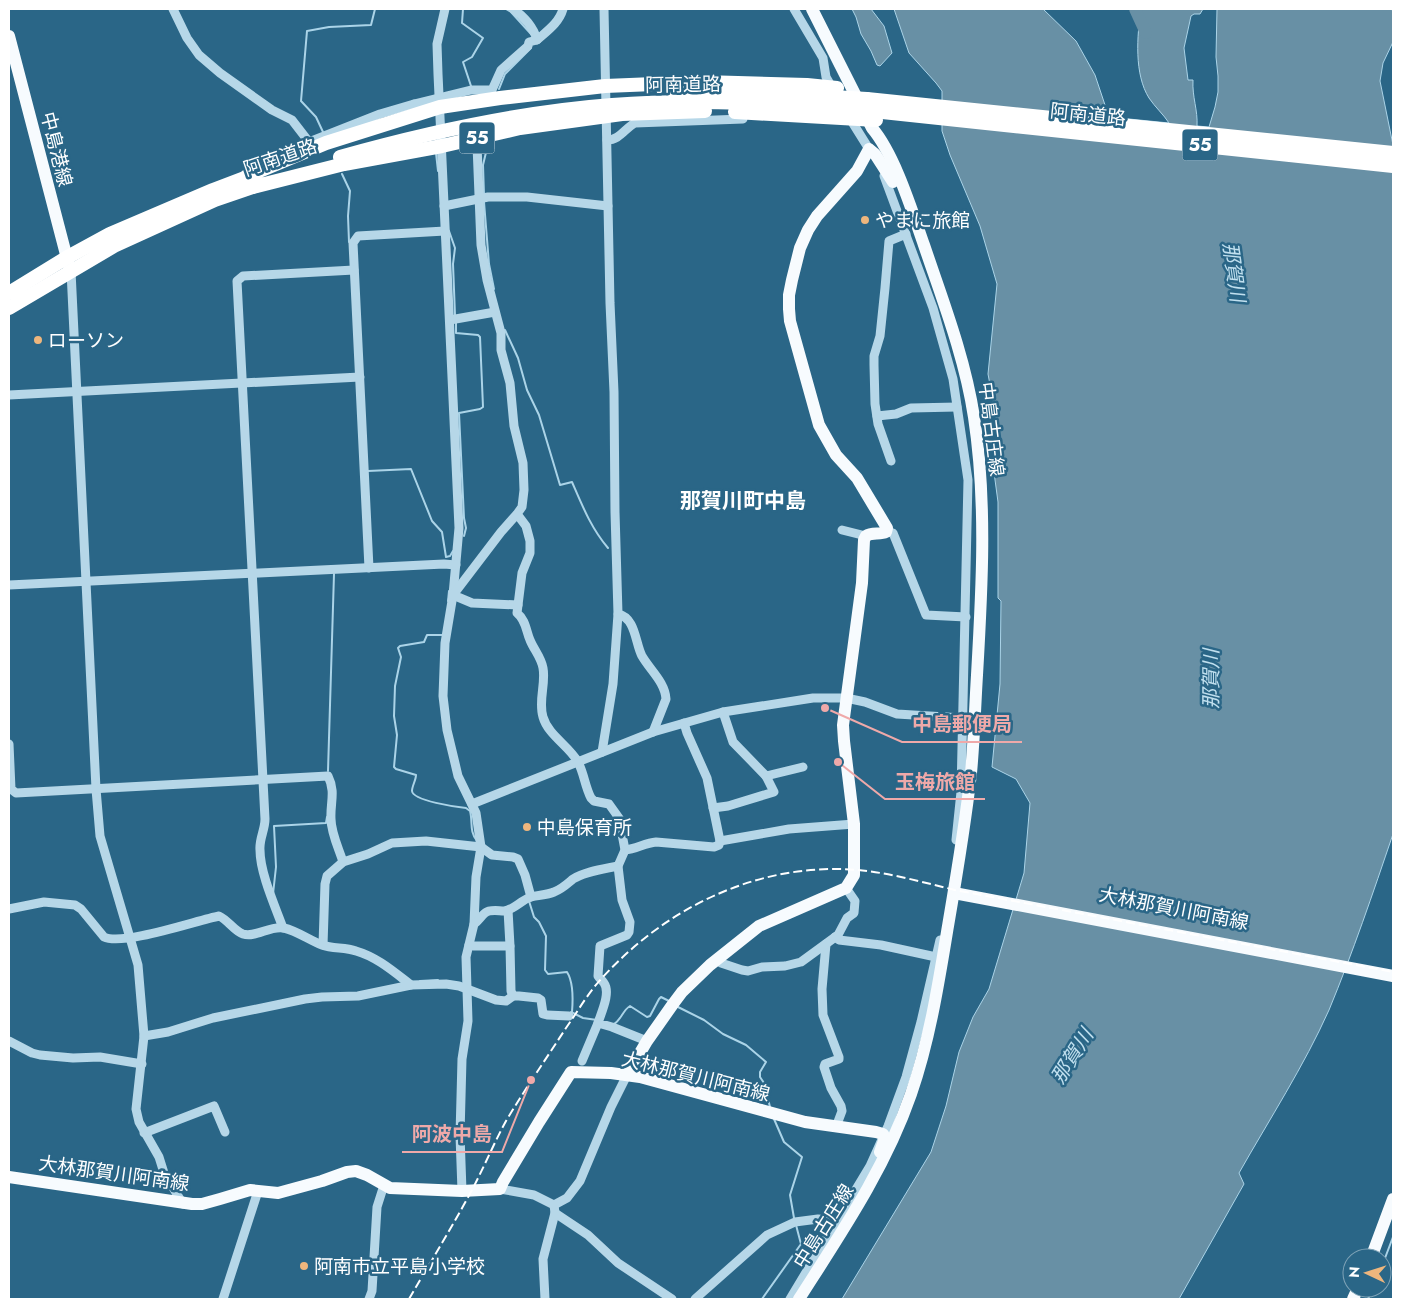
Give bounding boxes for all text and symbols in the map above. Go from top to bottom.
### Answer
street label: 阿南道路 [645,70,721,99]
street label: 阿南道路 [1049,97,1127,132]
street label: 中島港線 [34,109,79,189]
road number: 55 [460,122,494,154]
road number: 55 [1182,130,1218,160]
street label: 阿南道路 [240,132,320,183]
place label: やまに旅館 [875,207,970,234]
marker: やまに旅館 [859,214,871,226]
water label: 那賀川 [1215,240,1252,306]
place label: ローソン [48,327,124,354]
marker: ローソン [32,334,44,346]
street label: 中島古庄線 [972,380,1011,478]
district label: 那賀川町中島 [680,486,806,516]
water label: 那賀川 [1197,647,1226,709]
callout: 中島郵便局 [902,707,1022,742]
text: 中島郵便局 [912,710,1012,739]
callout: 玉梅旅館 [885,764,985,799]
text: 玉梅旅館 [895,768,975,797]
place label: 中島保育所 [537,814,632,841]
marker: 中島保育所 [521,821,533,833]
street label: 大林那賀川阿南線 [1097,881,1251,936]
water label: 那賀川 [1044,1021,1102,1089]
street label: 大林那賀川阿南線 [619,1045,773,1108]
callout: 阿波中島 [402,1117,502,1152]
text: 阿波中島 [412,1120,492,1149]
street label: 大林那賀川阿南線 [37,1150,191,1197]
street label: 中島古庄線 [787,1179,860,1274]
north arrow [1342,1248,1392,1298]
place label: 阿南市立平島小学校 [314,1253,485,1280]
marker: 阿南市立平島小学校 [298,1260,310,1272]
text: N [1344,1266,1364,1278]

